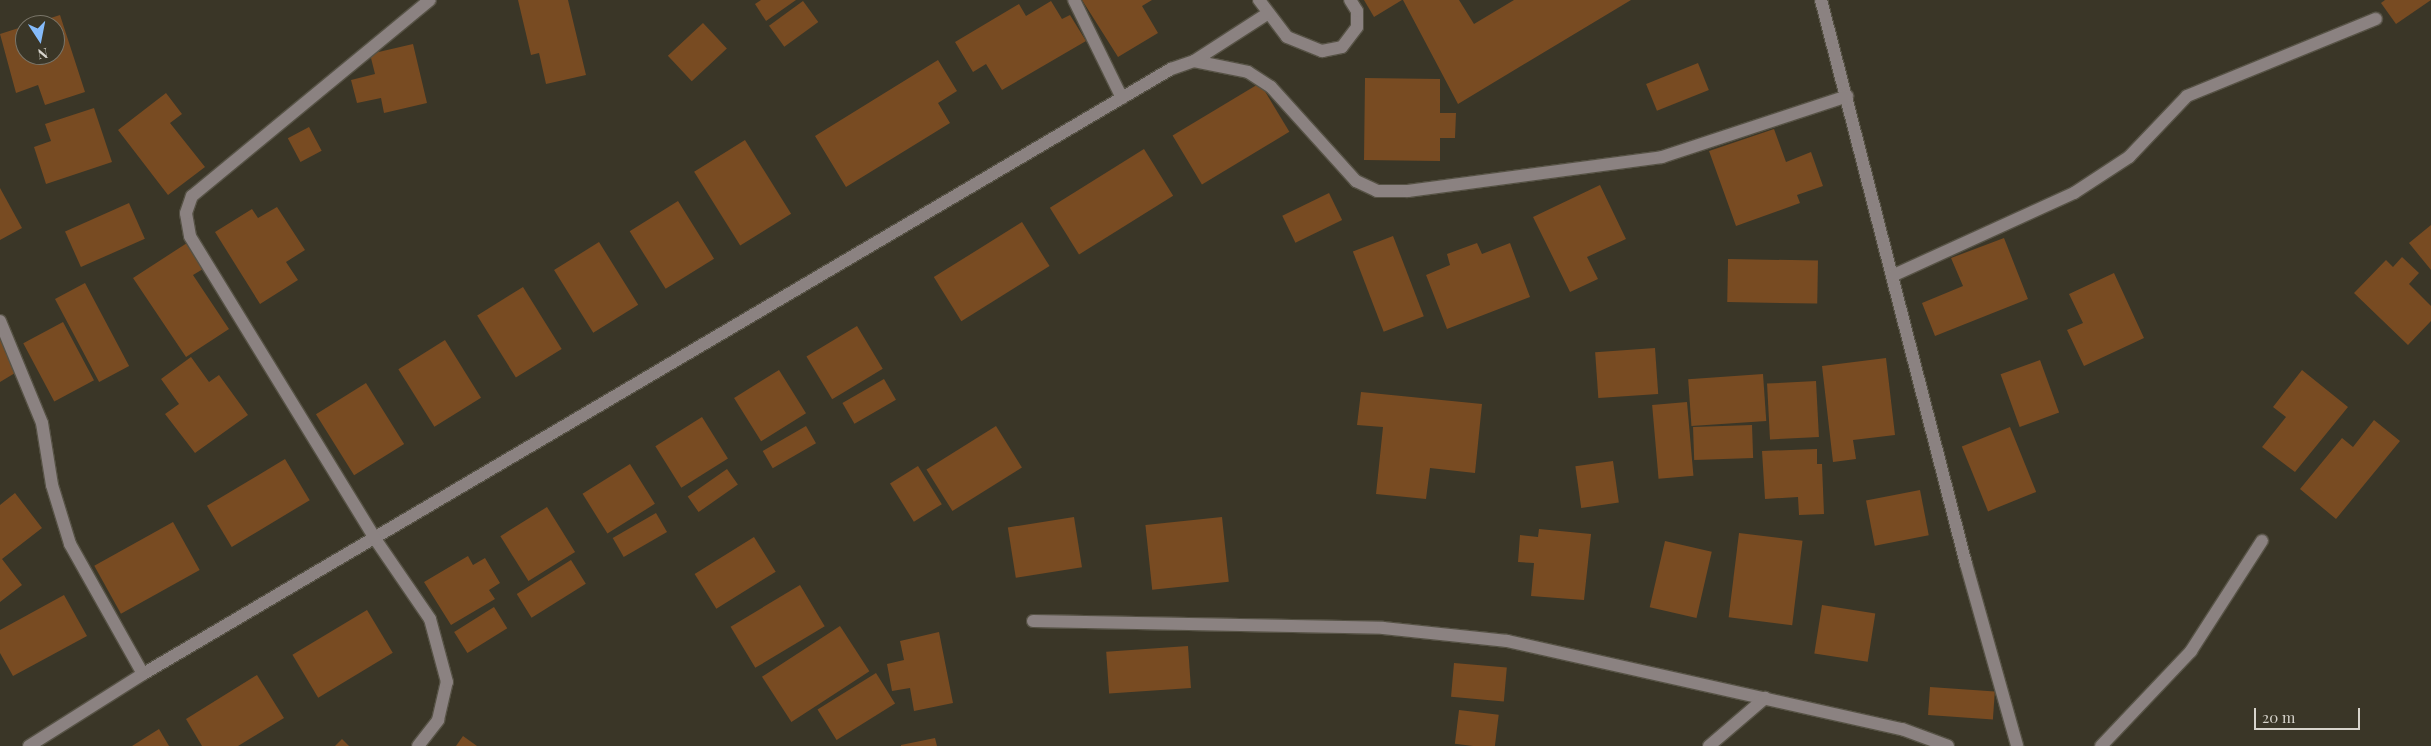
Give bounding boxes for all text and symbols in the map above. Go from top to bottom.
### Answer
north arrow [15,15,65,65]
text: N [36,44,50,65]
scale bar [2256,698,2362,730]
text: 20 m [2262,707,2295,727]

